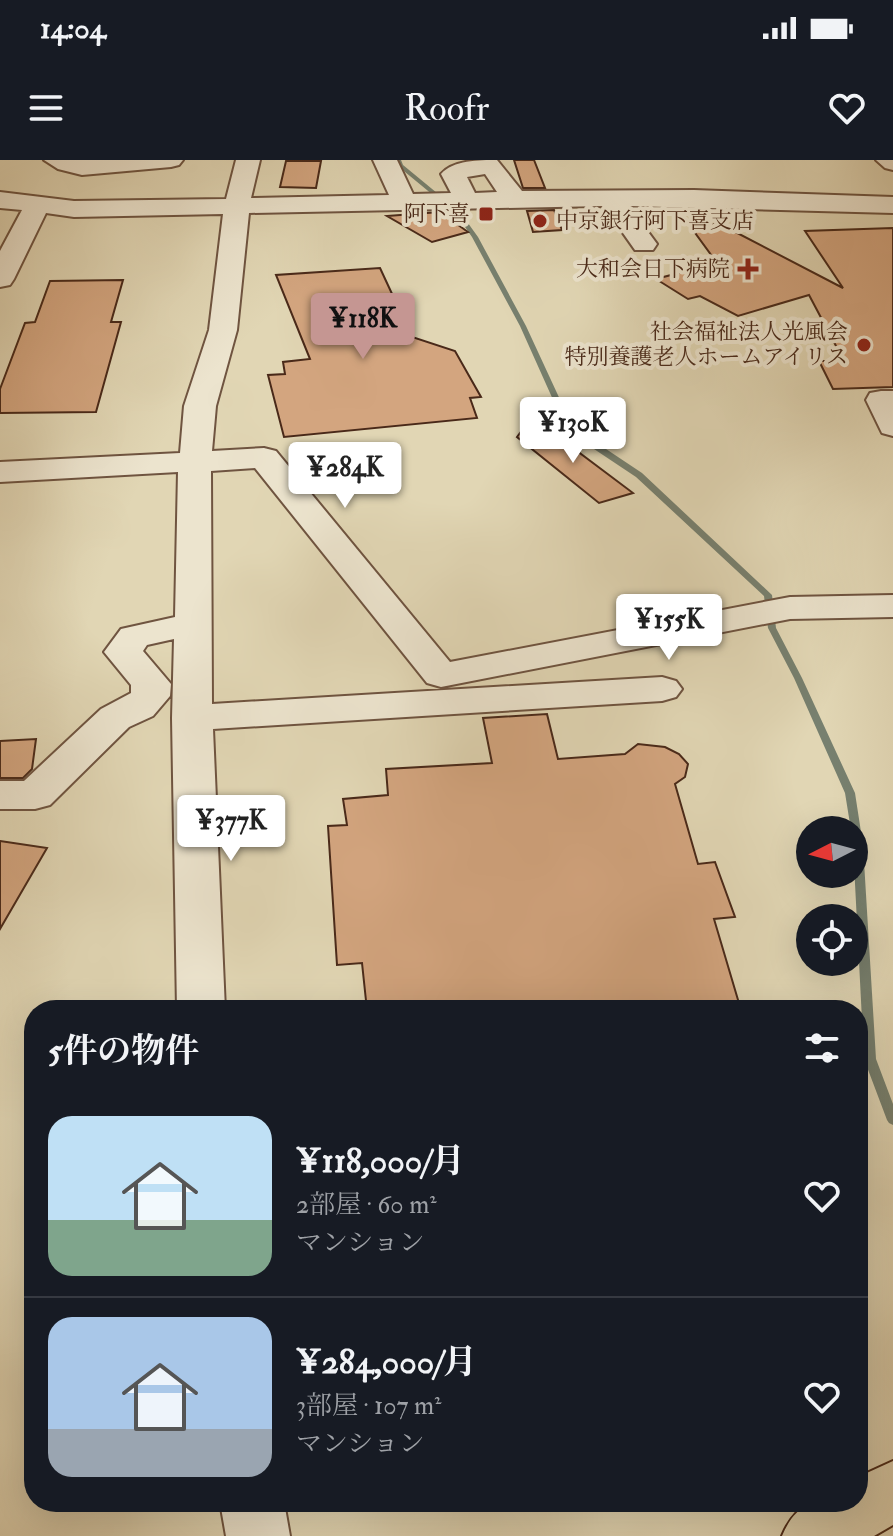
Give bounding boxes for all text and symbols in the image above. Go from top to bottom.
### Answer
text: 14:04 [40,10,106,47]
icon: menu [24,86,68,130]
text: Roofr [404,86,489,131]
icon: heart [825,86,869,130]
place label: 阿下喜 [404,200,470,228]
marker: 阿下喜 [477,205,495,223]
place label: 中京銀行阿下喜支店 [556,207,754,235]
marker: 中京銀行阿下喜支店 [531,212,549,230]
place label: 大和会日下病院 [576,255,730,283]
marker: 大和会日下病院 [737,258,759,280]
pin: ¥118K [307,293,419,361]
text: ¥118K [329,303,397,335]
place label: 社会福祉法人光風会 特別養護老人ホームアイリス [564,318,848,371]
marker: 社会福祉法人光風会 特別養護老人ホームアイリス [855,336,873,354]
pin: ¥130K [517,397,629,465]
text: ¥130K [538,407,608,439]
pin: ¥284K [289,442,401,510]
text: ¥284K [306,452,384,484]
pin: ¥155K [613,594,725,662]
text: ¥155K [634,604,704,636]
pin: ¥377K [175,795,287,863]
text: ¥377K [195,805,267,837]
north arrow [796,816,868,888]
map controls [796,816,868,976]
button: locate [796,904,868,976]
icon: filters [800,1026,844,1070]
text: 5件の物件 [48,1030,199,1073]
text: ¥118,000/月 [296,1140,465,1183]
icon: home [112,1148,208,1244]
icon: heart [800,1174,844,1218]
text: 2部屋 · 60 m² [296,1189,437,1221]
text: マンション [296,1227,425,1259]
text: ¥284,000/月 [296,1341,477,1384]
icon: home [112,1349,208,1445]
icon: heart [800,1375,844,1419]
text: 3部屋 · 107 m² [296,1390,441,1422]
text: マンション [296,1428,425,1460]

